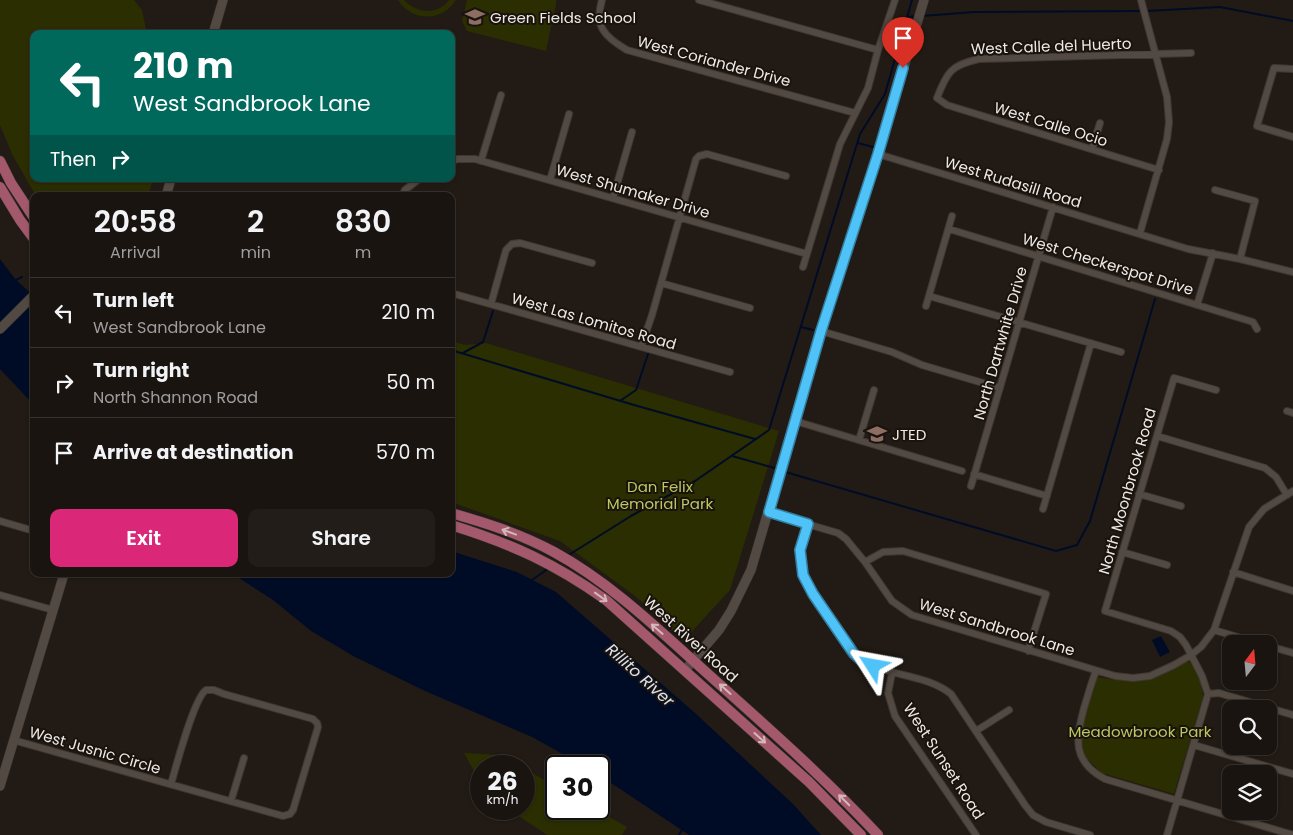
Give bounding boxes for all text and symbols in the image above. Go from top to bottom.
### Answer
school or university icon: Green Fields School [464,6,486,28]
place label: Green Fields School [490,7,636,28]
pin [882,17,924,68]
icon: arrive [889,24,917,52]
street label: West Coriander Drive [635,30,793,92]
street label: West Calle del Huerto [970,33,1132,59]
text: 210 m [133,41,233,90]
icon: left [50,50,115,115]
text: West Sandbrook Lane [133,88,371,119]
street label: West Calle Ocio [992,97,1110,151]
icon: right [106,145,134,173]
text: Then [50,146,96,173]
street label: West Rudasill Road [942,151,1084,213]
street label: West Shumaker Drive [554,159,712,223]
text: 20:58 [94,200,177,243]
text: 2 [247,200,264,243]
text: 830 [335,200,391,243]
street label: West Checkerspot Drive [1020,228,1196,300]
text: Arrival [110,241,160,264]
text: min [240,241,271,264]
text: m [355,241,371,264]
street label: North Dartwhite Drive [968,264,1032,422]
text: Turn left [93,287,174,314]
street label: West Las Lomitos Road [509,287,679,355]
icon: left [50,299,78,327]
text: 210 m [381,299,435,326]
text: West Sandbrook Lane [93,316,266,339]
text: Turn right [93,357,189,384]
icon: right [50,369,78,397]
text: 50 m [386,369,435,396]
text: North Shannon Road [93,386,258,409]
street label: North Moonbrook Road [1093,405,1161,577]
school or university icon: JTED [866,423,888,445]
place label: JTED [892,424,926,445]
icon: arrive [50,439,78,467]
text: Arrive at destination [93,439,294,466]
text: 570 m [376,439,435,466]
park label: Dan Felix Memorial Park [607,476,714,514]
button: Exit [50,509,238,567]
button: Share [248,509,435,567]
one-way arrow [502,527,518,536]
street label: West River Road [639,591,743,687]
one-way arrow [594,592,608,602]
street label: West Sandbrook Lane [916,593,1078,661]
one-way arrow [650,623,663,634]
north arrow [1222,635,1278,690]
map controls [1222,635,1277,820]
water label: Rillito River [601,638,680,713]
position arrow [846,639,898,691]
one-way arrow [719,684,732,695]
street label: West Sunset Road [898,699,990,823]
button: search [1222,700,1277,755]
street label: West Jusnic Circle [27,721,163,779]
park label: Meadowbrook Park [1068,721,1212,742]
one-way arrow [754,732,767,744]
speed limit sign: 30 [545,755,610,820]
text: 26 [487,764,518,799]
button: layers [1222,765,1277,820]
text: km/h [487,791,518,808]
one-way arrow [838,794,851,806]

